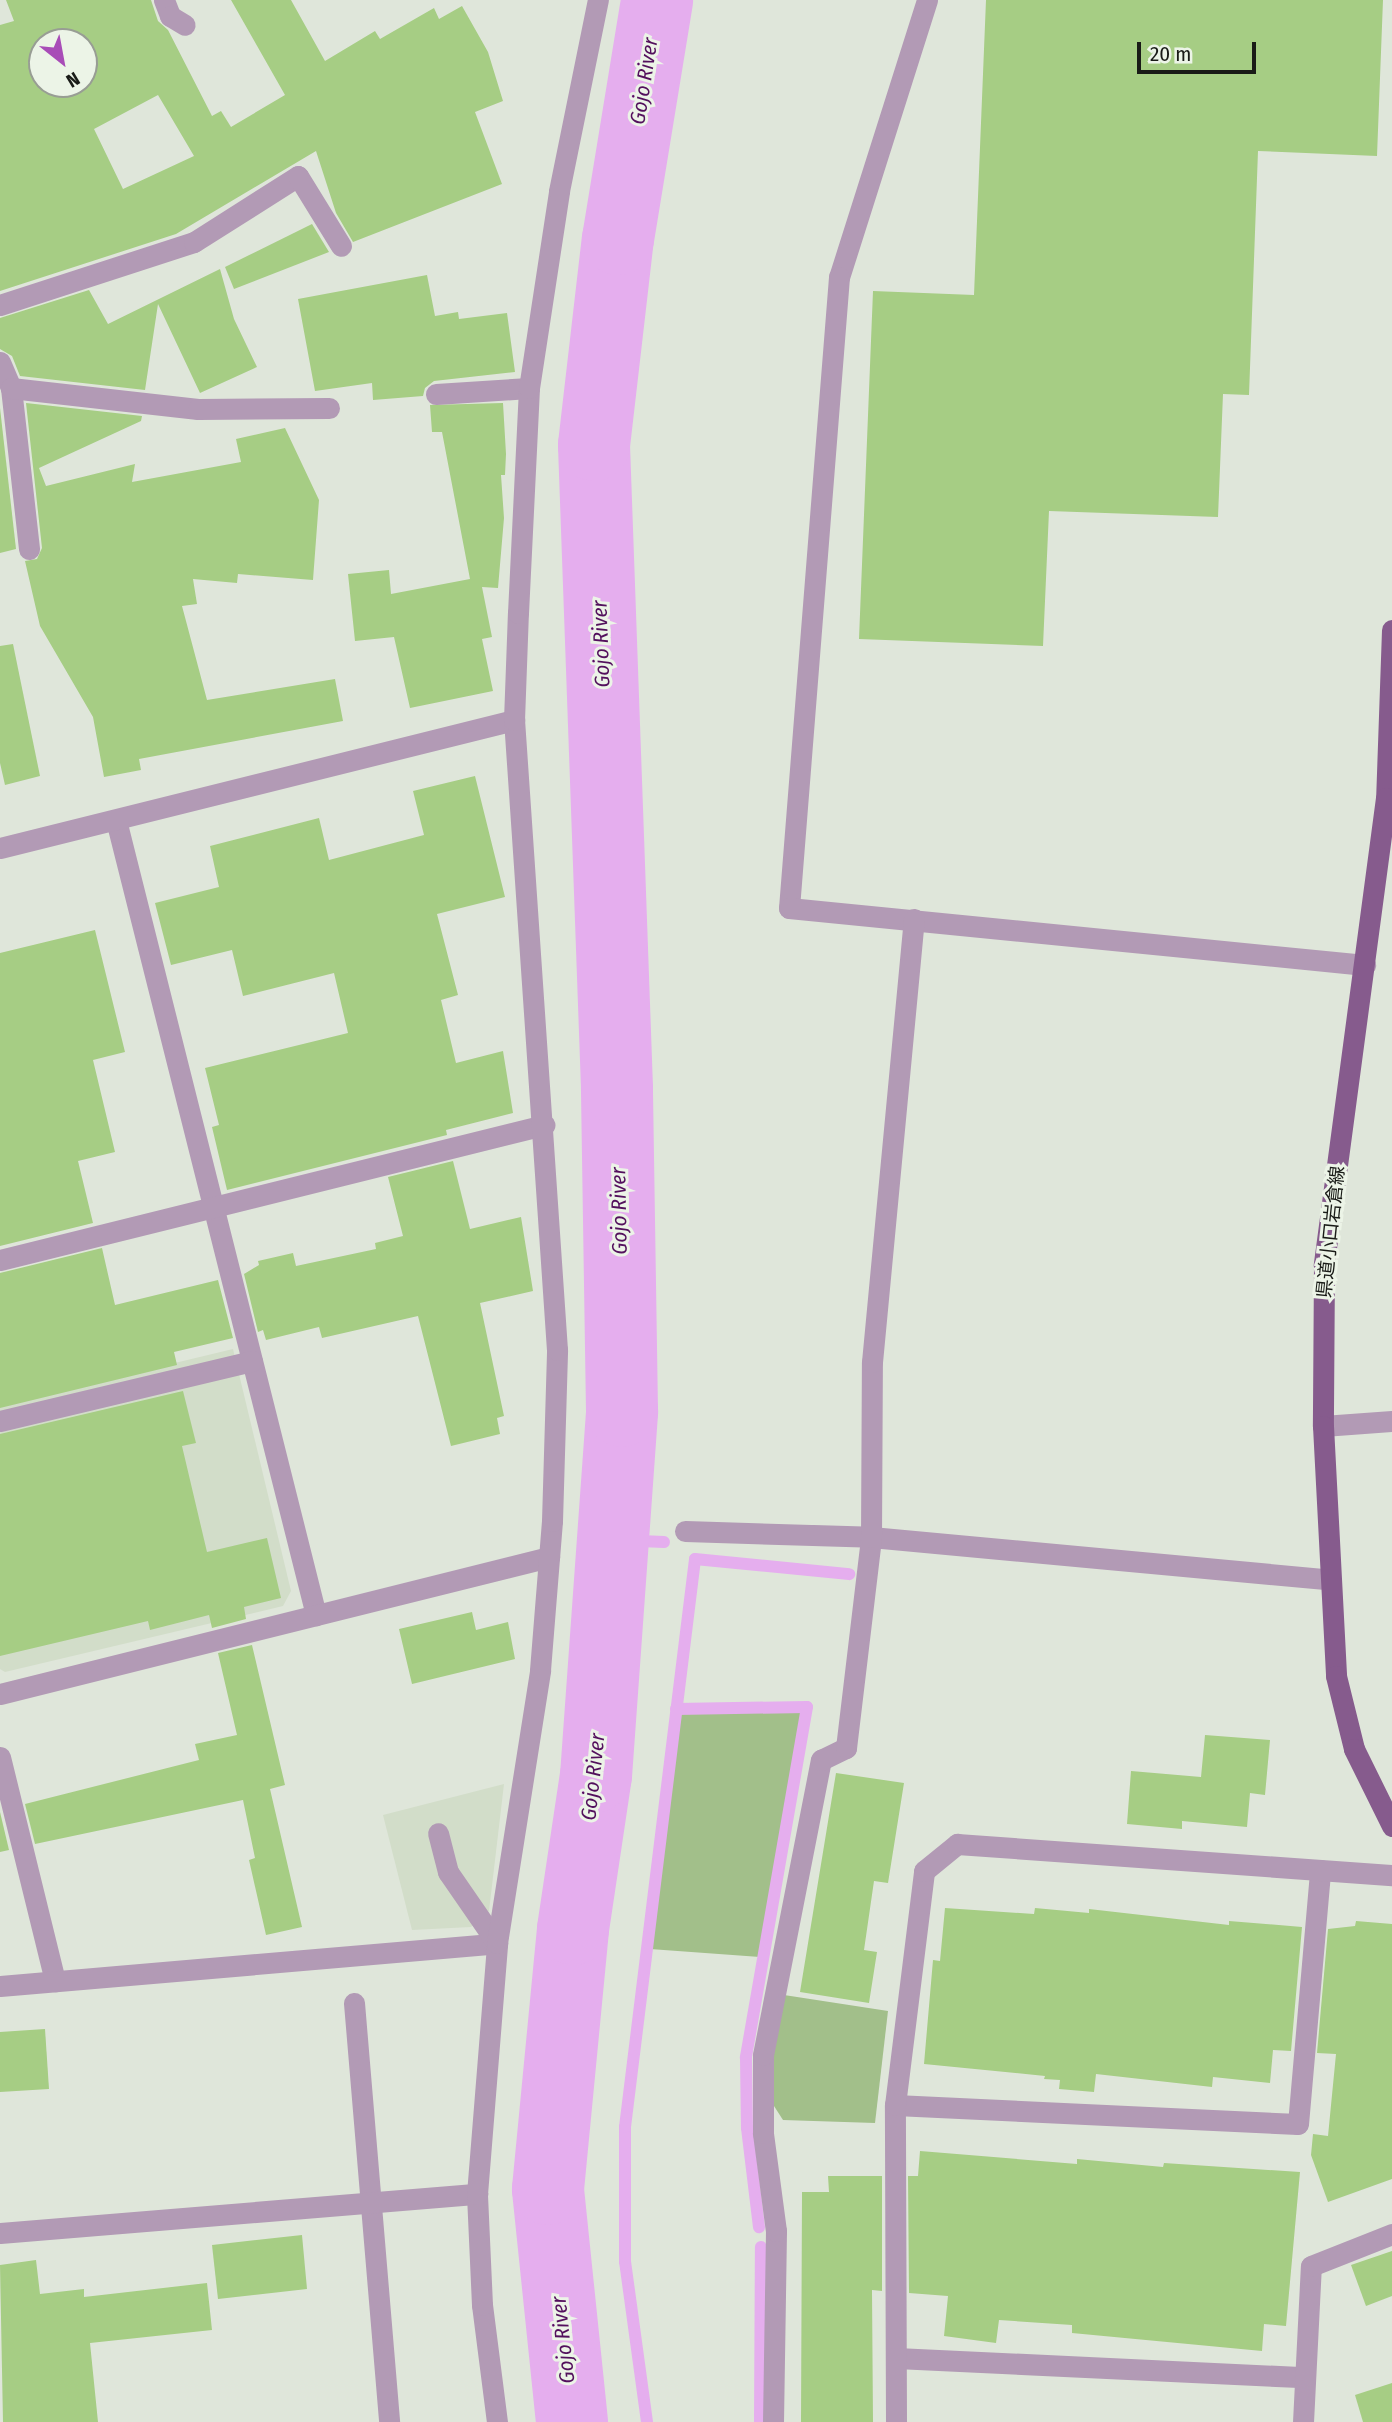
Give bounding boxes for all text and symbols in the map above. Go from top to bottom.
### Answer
north arrow [28,28,98,98]
scale bar [1140,28,1259,72]
water label: Gojo River [625,36,663,126]
text: 20 m [1150,41,1191,67]
text: N [62,67,84,93]
water label: Gojo River [587,600,615,688]
street label: 県道小口岩倉線 [1313,1165,1349,1299]
water label: Gojo River [606,1167,632,1255]
water label: Gojo River [576,1732,610,1822]
water label: Gojo River [546,2295,580,2385]

